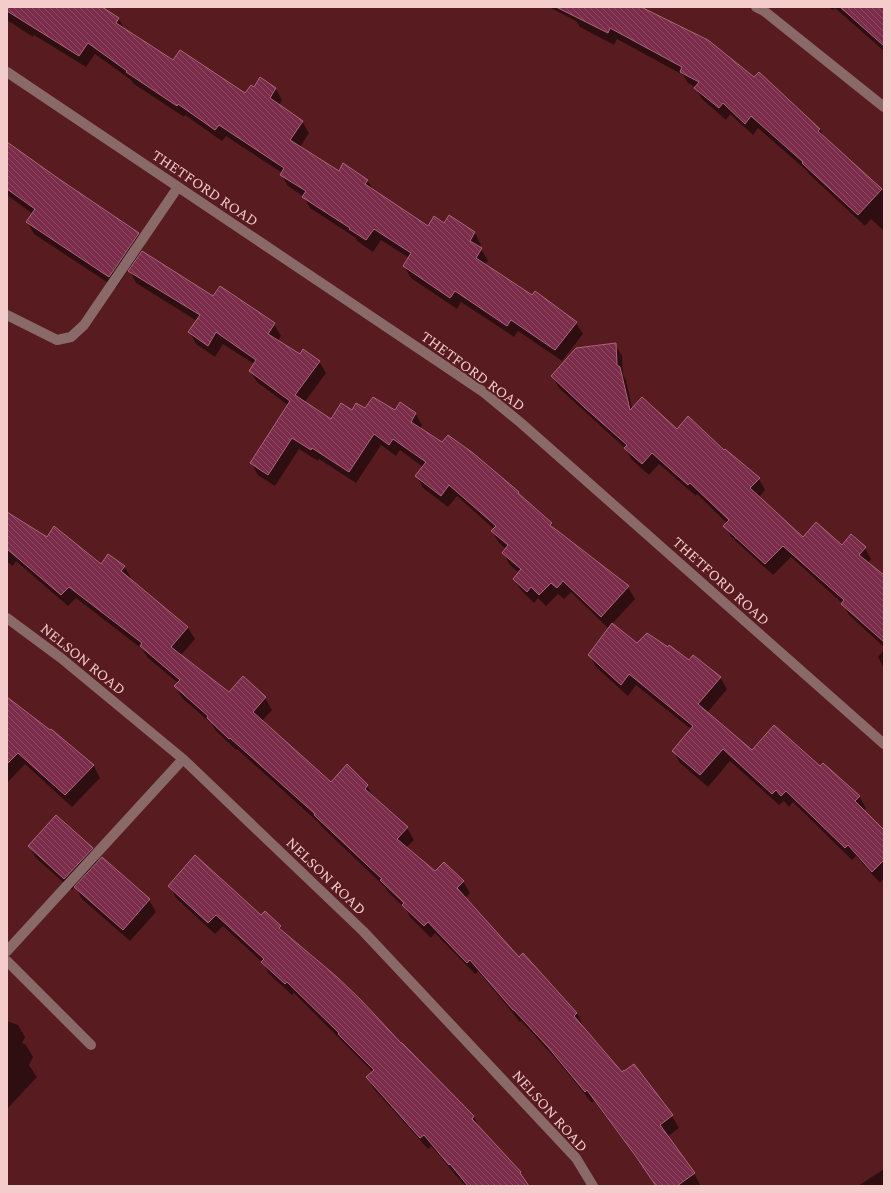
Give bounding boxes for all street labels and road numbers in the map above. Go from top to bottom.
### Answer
street label: THETFORD ROAD [147,145,262,232]
street label: THETFORD ROAD [416,326,529,416]
street label: THETFORD ROAD [667,532,774,631]
street label: NELSON ROAD [36,619,130,700]
street label: NELSON ROAD [281,833,370,920]
street label: NELSON ROAD [507,1066,592,1157]

